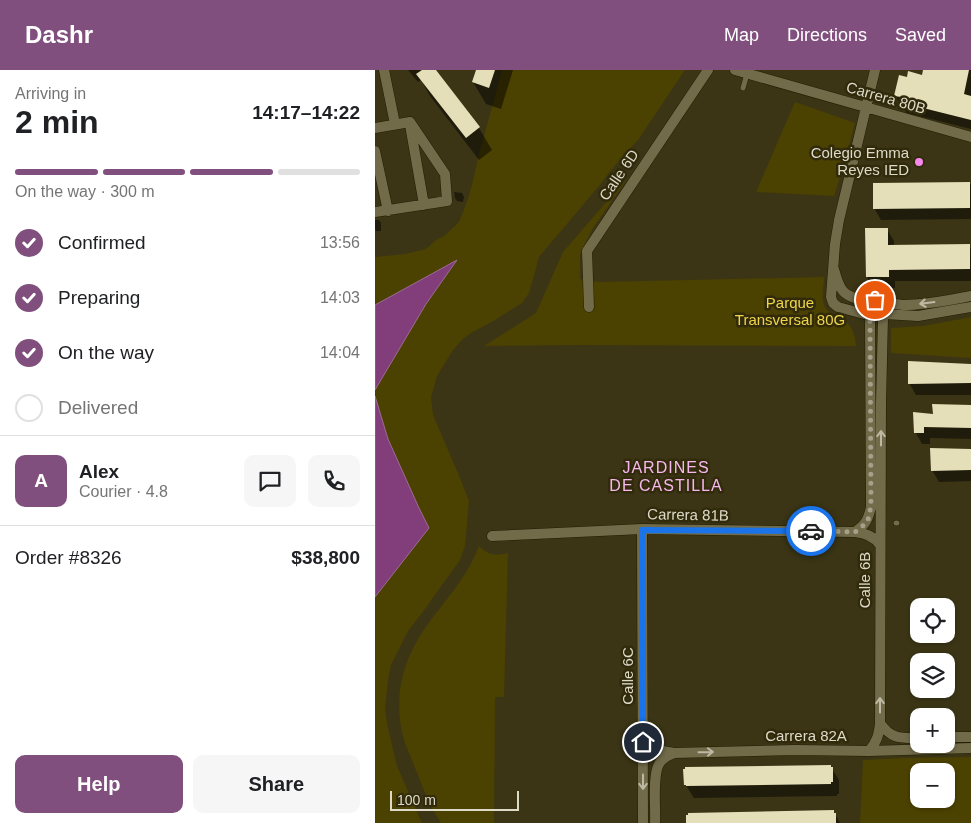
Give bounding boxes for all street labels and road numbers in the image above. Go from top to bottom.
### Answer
street label: Carrera 80B [845,78,928,117]
street label: Calle 6D [595,146,642,203]
street label: Carrera 81B [647,505,729,524]
street label: Calle 6B [856,552,873,608]
street label: Calle 6C [619,647,636,705]
street label: Carrera 82A [765,727,847,744]

